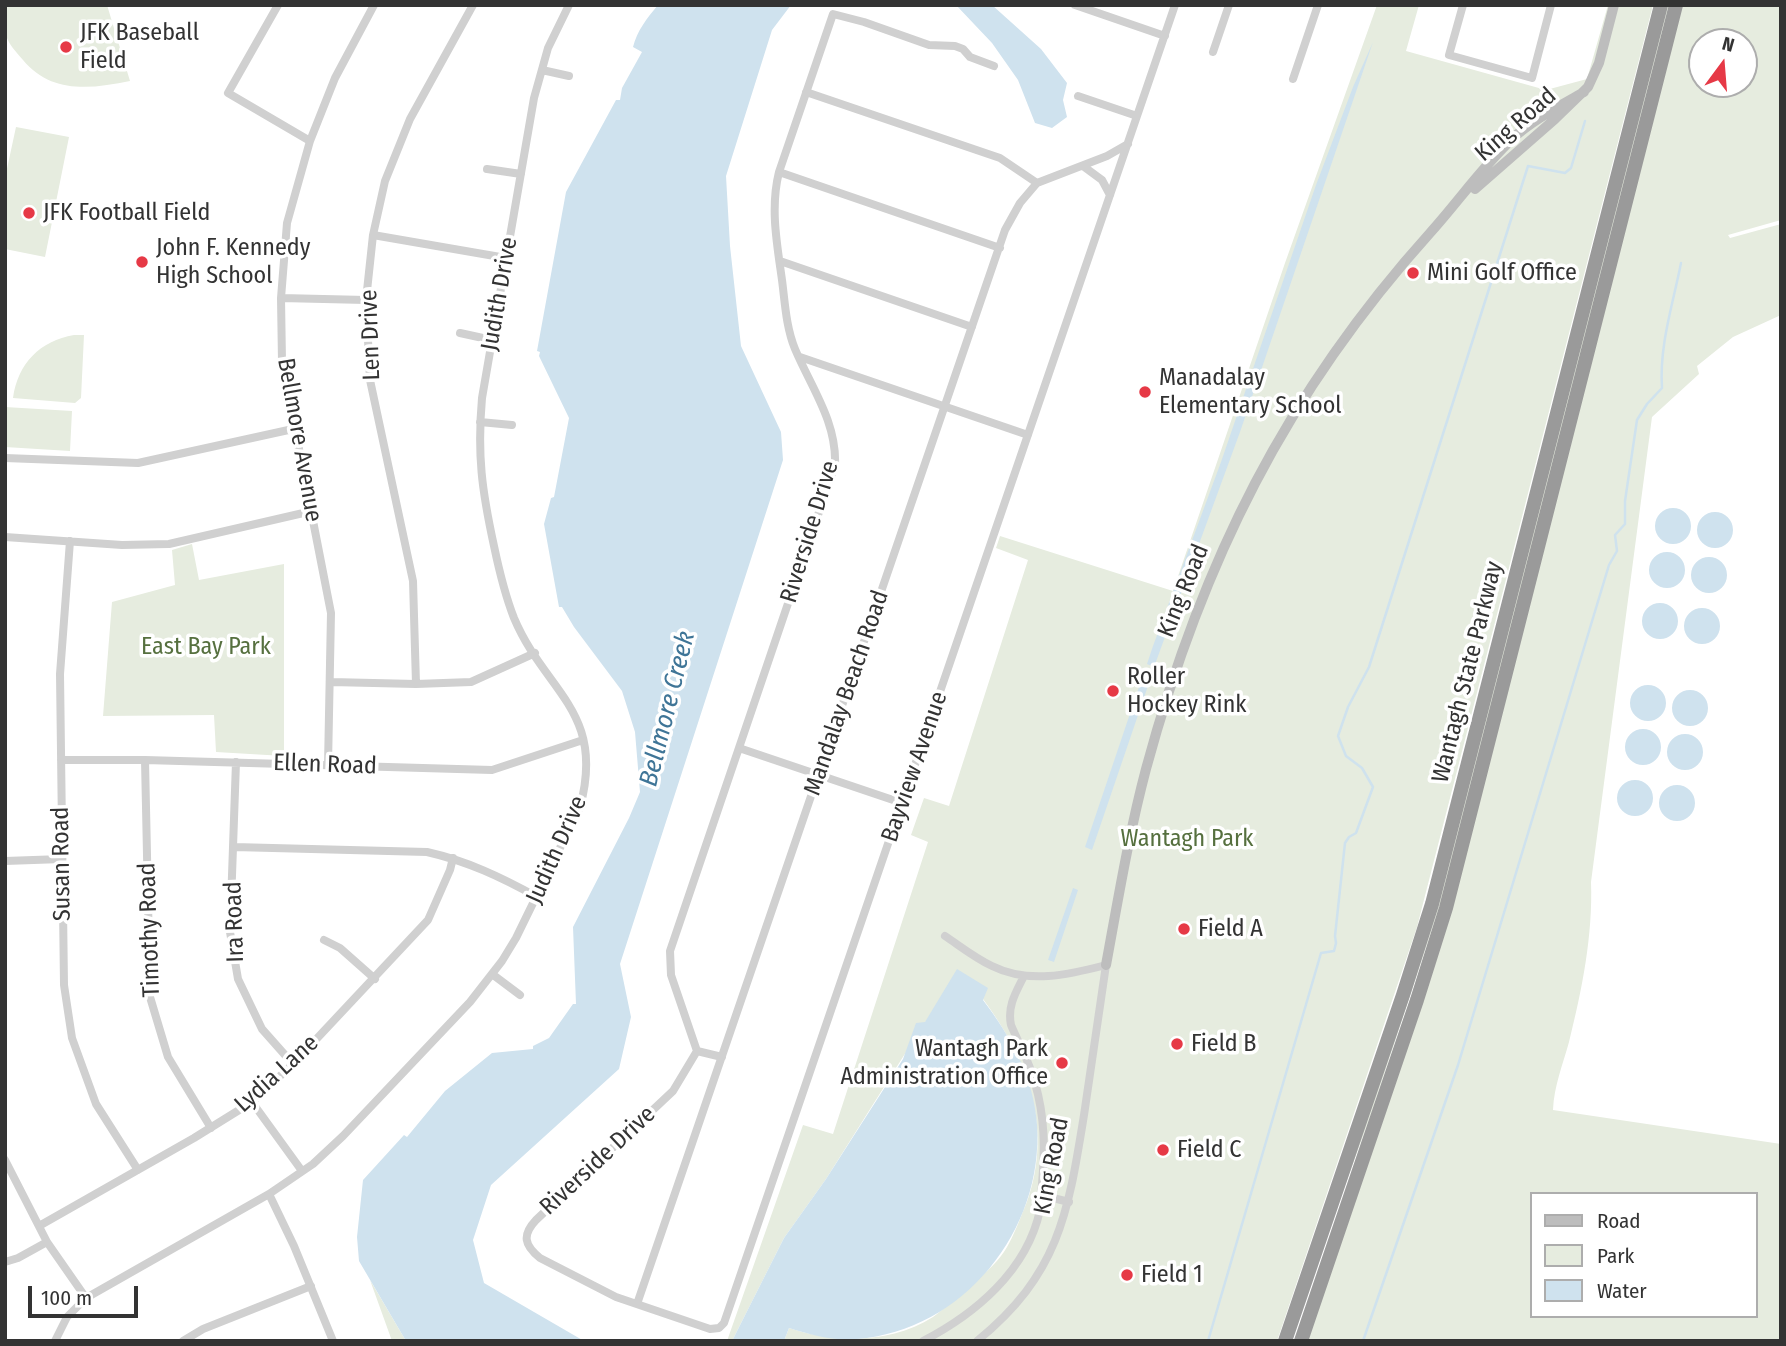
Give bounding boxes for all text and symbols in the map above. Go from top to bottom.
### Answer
place label: JFK Baseball Field [80,19,199,75]
north arrow [1688,28,1758,98]
text: N [1720,32,1737,57]
marker: JFK Baseball Field [58,39,74,55]
street label: King Road [1470,82,1562,168]
place label: JFK Football Field [43,199,210,227]
marker: JFK Football Field [21,205,37,221]
place label: John F. Kennedy High School [156,234,310,290]
street label: Judith Drive [476,235,524,353]
marker: John F. Kennedy High School [134,254,150,270]
place label: Mini Golf Office [1427,259,1577,287]
marker: Mini Golf Office [1405,265,1421,281]
street label: Len Drive [355,289,387,381]
street label: Bellmore Avenue [270,356,328,524]
place label: Manadalay Elementary School [1159,364,1342,420]
marker: Manadalay Elementary School [1137,384,1153,400]
street label: Riverside Drive [775,457,845,607]
street label: King Road [1152,540,1216,642]
street label: Wantagh State Parkway [1427,558,1509,786]
street label: Mandalay Beach Road [798,587,896,799]
water label: Bellmore Creek [634,628,702,790]
park label: East Bay Park [141,633,271,661]
place label: Roller Hockey Rink [1127,663,1246,719]
marker: Roller Hockey Rink [1105,683,1121,699]
street label: Bayview Avenue [876,688,954,846]
street label: Ellen Road [273,749,377,781]
street label: Judith Drive [520,792,594,908]
street label: Susan Road [47,807,77,921]
park label: Wantagh Park [1120,825,1254,853]
street label: Timothy Road [133,862,167,998]
street label: Ira Road [219,881,251,963]
place label: Field A [1198,915,1263,943]
marker: Field A [1176,921,1192,937]
street label: Lydia Lane [229,1029,325,1119]
place label: Field B [1191,1030,1256,1058]
place label: Wantagh Park Administration Office [840,1035,1048,1091]
marker: Field B [1169,1036,1185,1052]
marker: Wantagh Park Administration Office [1054,1055,1070,1071]
street label: Riverside Drive [534,1100,662,1222]
street label: King Road [1029,1115,1075,1217]
place label: Field C [1177,1136,1242,1164]
marker: Field C [1155,1142,1171,1158]
legend [1530,1192,1758,1318]
text: Road [1597,1208,1641,1234]
text: Park [1597,1243,1634,1269]
place label: Field 1 [1141,1261,1203,1289]
marker: Field 1 [1119,1267,1135,1283]
scale bar [32,1272,142,1316]
text: Water [1597,1278,1647,1304]
text: 100 m [41,1285,92,1311]

